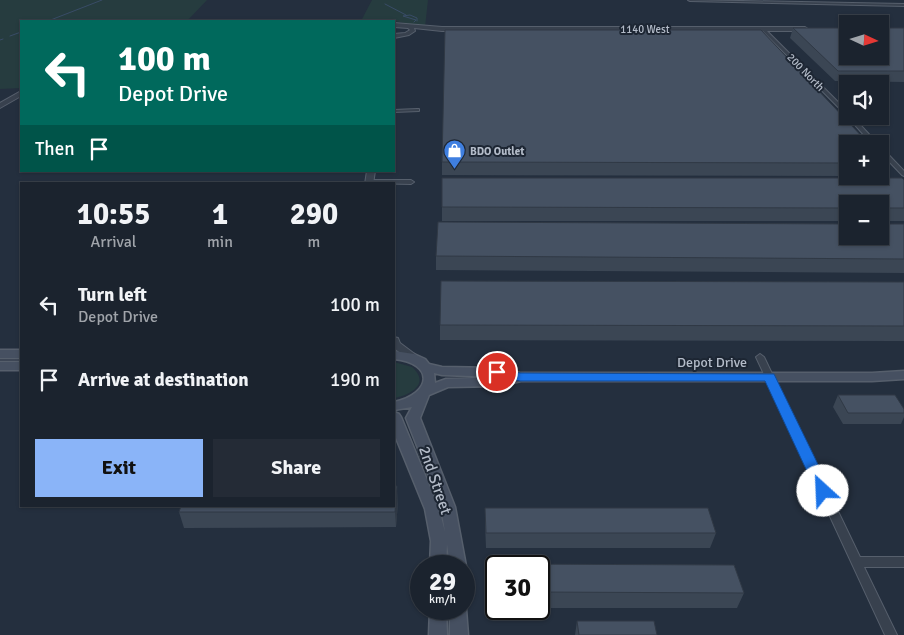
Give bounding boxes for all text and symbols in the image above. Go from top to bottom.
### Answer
north arrow [839,15,889,65]
map controls [839,15,889,245]
street label: 1140 West [620,23,670,36]
text: 100 m [118,37,211,80]
icon: left [35,40,100,105]
street label: 200 North [784,51,827,94]
button: sound [839,75,889,125]
text: Depot Drive [118,80,228,107]
icon: arrive [85,135,113,163]
button: + [839,135,889,185]
text: Then [35,137,75,161]
shop icon: BDO Outlet [442,139,466,170]
place label: BDO Outlet [470,145,524,158]
button: − [839,195,889,245]
text: 10:55 [77,196,150,233]
text: 1 [212,196,228,233]
text: 290 [290,196,338,233]
text: Arrival [90,232,137,252]
text: min [207,232,233,252]
text: m [308,232,320,252]
text: Turn left [78,283,147,307]
icon: left [35,291,63,319]
text: 100 m [330,293,380,317]
text: Depot Drive [78,307,158,327]
pin [476,351,518,393]
street label: Depot Drive [677,354,747,371]
icon: arrive [483,358,511,386]
icon: arrive [35,366,63,394]
text: Arrive at destination [78,368,249,392]
text: 190 m [330,368,380,392]
button: Exit [35,439,203,497]
button: Share [213,439,380,497]
street label: 2nd Street [414,443,456,518]
position arrow [796,464,848,516]
speed limit sign: 30 [485,555,550,620]
text: 29 [429,566,456,597]
text: km/h [429,592,456,607]

